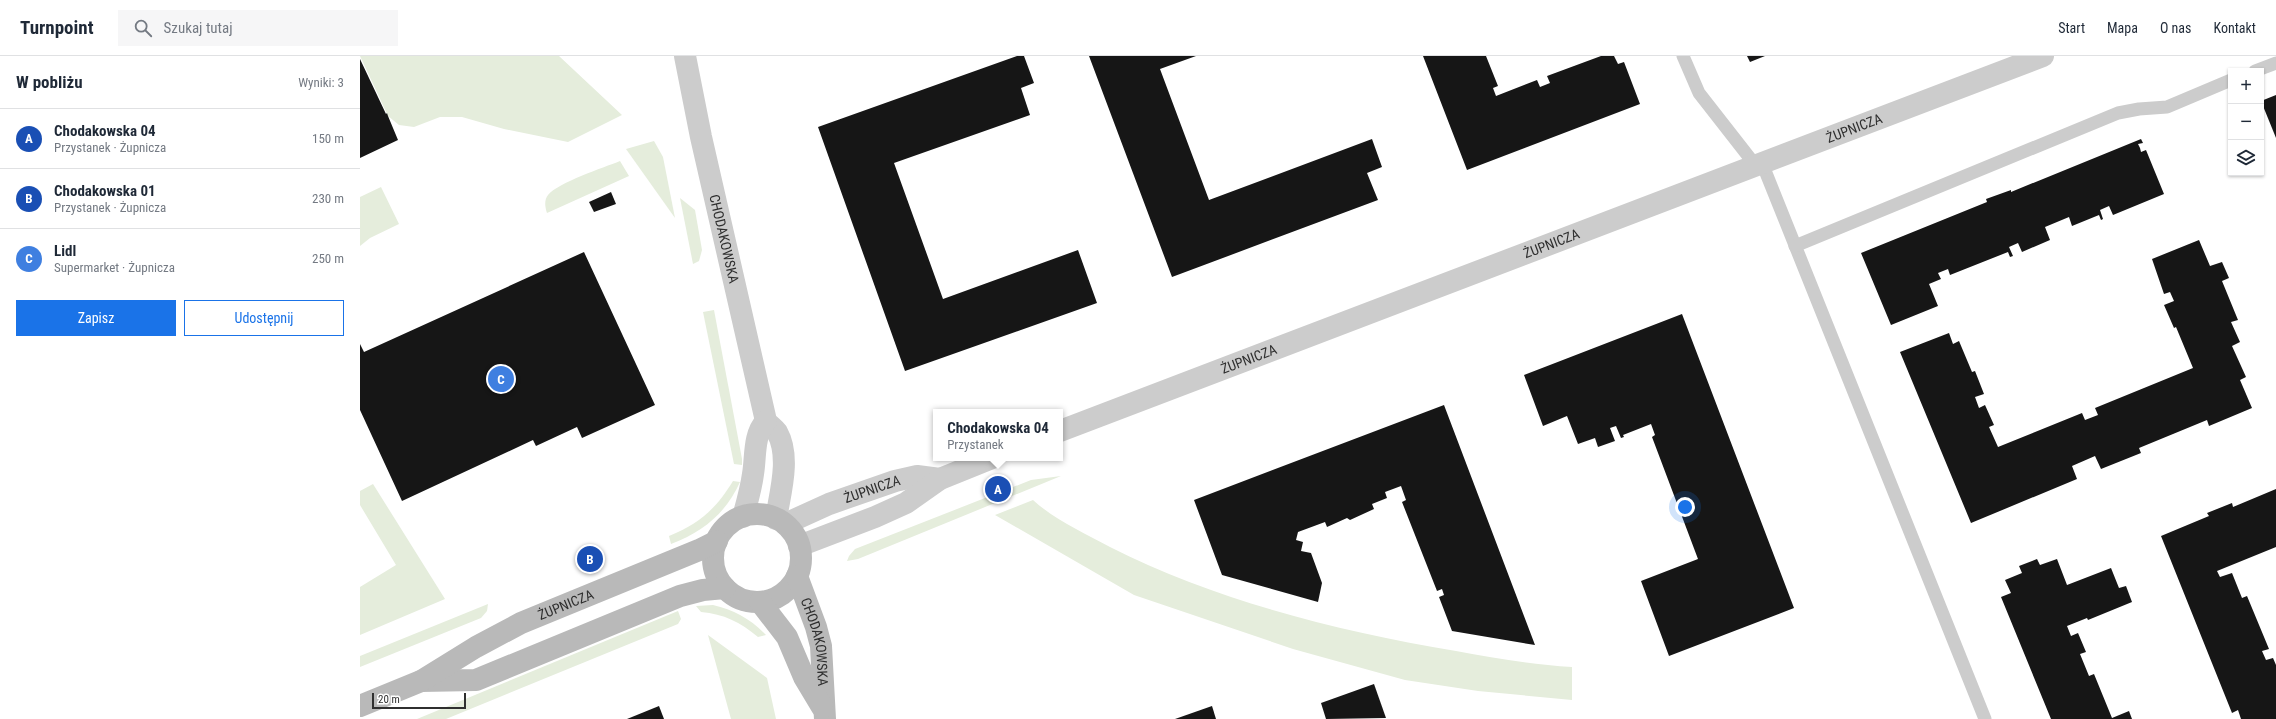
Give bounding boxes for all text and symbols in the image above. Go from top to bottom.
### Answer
search box [118,10,398,46]
text: Turnpoint [20,16,94,39]
icon: search [132,17,154,39]
text: Szukaj tutaj [164,19,233,37]
text: Start [2058,20,2085,36]
text: Mapa [2107,20,2138,36]
text: O nas [2160,20,2191,36]
text: Kontakt [2213,20,2256,36]
map controls [2228,68,2264,176]
button: + [2228,68,2264,104]
text: W pobliżu [16,72,83,92]
text: Wyniki: 3 [298,75,344,90]
button: − [2228,104,2264,140]
street label: ŻUPNICZA [1824,110,1884,146]
text: Chodakowska 04 [54,122,156,140]
text: A [25,131,33,146]
text: 150 m [312,131,344,146]
text: Przystanek · Żupnicza [54,140,166,155]
button: layers [2228,140,2264,176]
text: Chodakowska 01 [54,182,156,200]
text: B [25,191,33,206]
text: 230 m [312,191,344,206]
street label: CHODAKOWSKA [706,193,742,285]
text: Przystanek · Żupnicza [54,200,166,215]
street label: ŻUPNICZA [1521,226,1582,261]
text: Lidl [54,242,76,260]
text: C [25,251,33,266]
text: 250 m [312,251,344,266]
text: Supermarket · Żupnicza [54,260,175,275]
button: Zapisz [16,300,176,336]
button: Udostępnij [184,300,344,336]
street label: ŻUPNICZA [1219,341,1279,377]
pin: C [488,364,514,394]
popup [933,409,1063,461]
text: Chodakowska 04 [947,419,1049,437]
text: Przystanek [947,437,1004,452]
street label: ŻUPNICZA [842,472,902,506]
pin: A [985,474,1011,504]
your location [1675,497,1695,517]
pin: B [577,544,603,574]
street label: ŻUPNICZA [536,586,596,623]
street label: CHODAKOWSKA [798,595,831,687]
scale bar [372,691,466,710]
text: 20 m [378,693,400,706]

